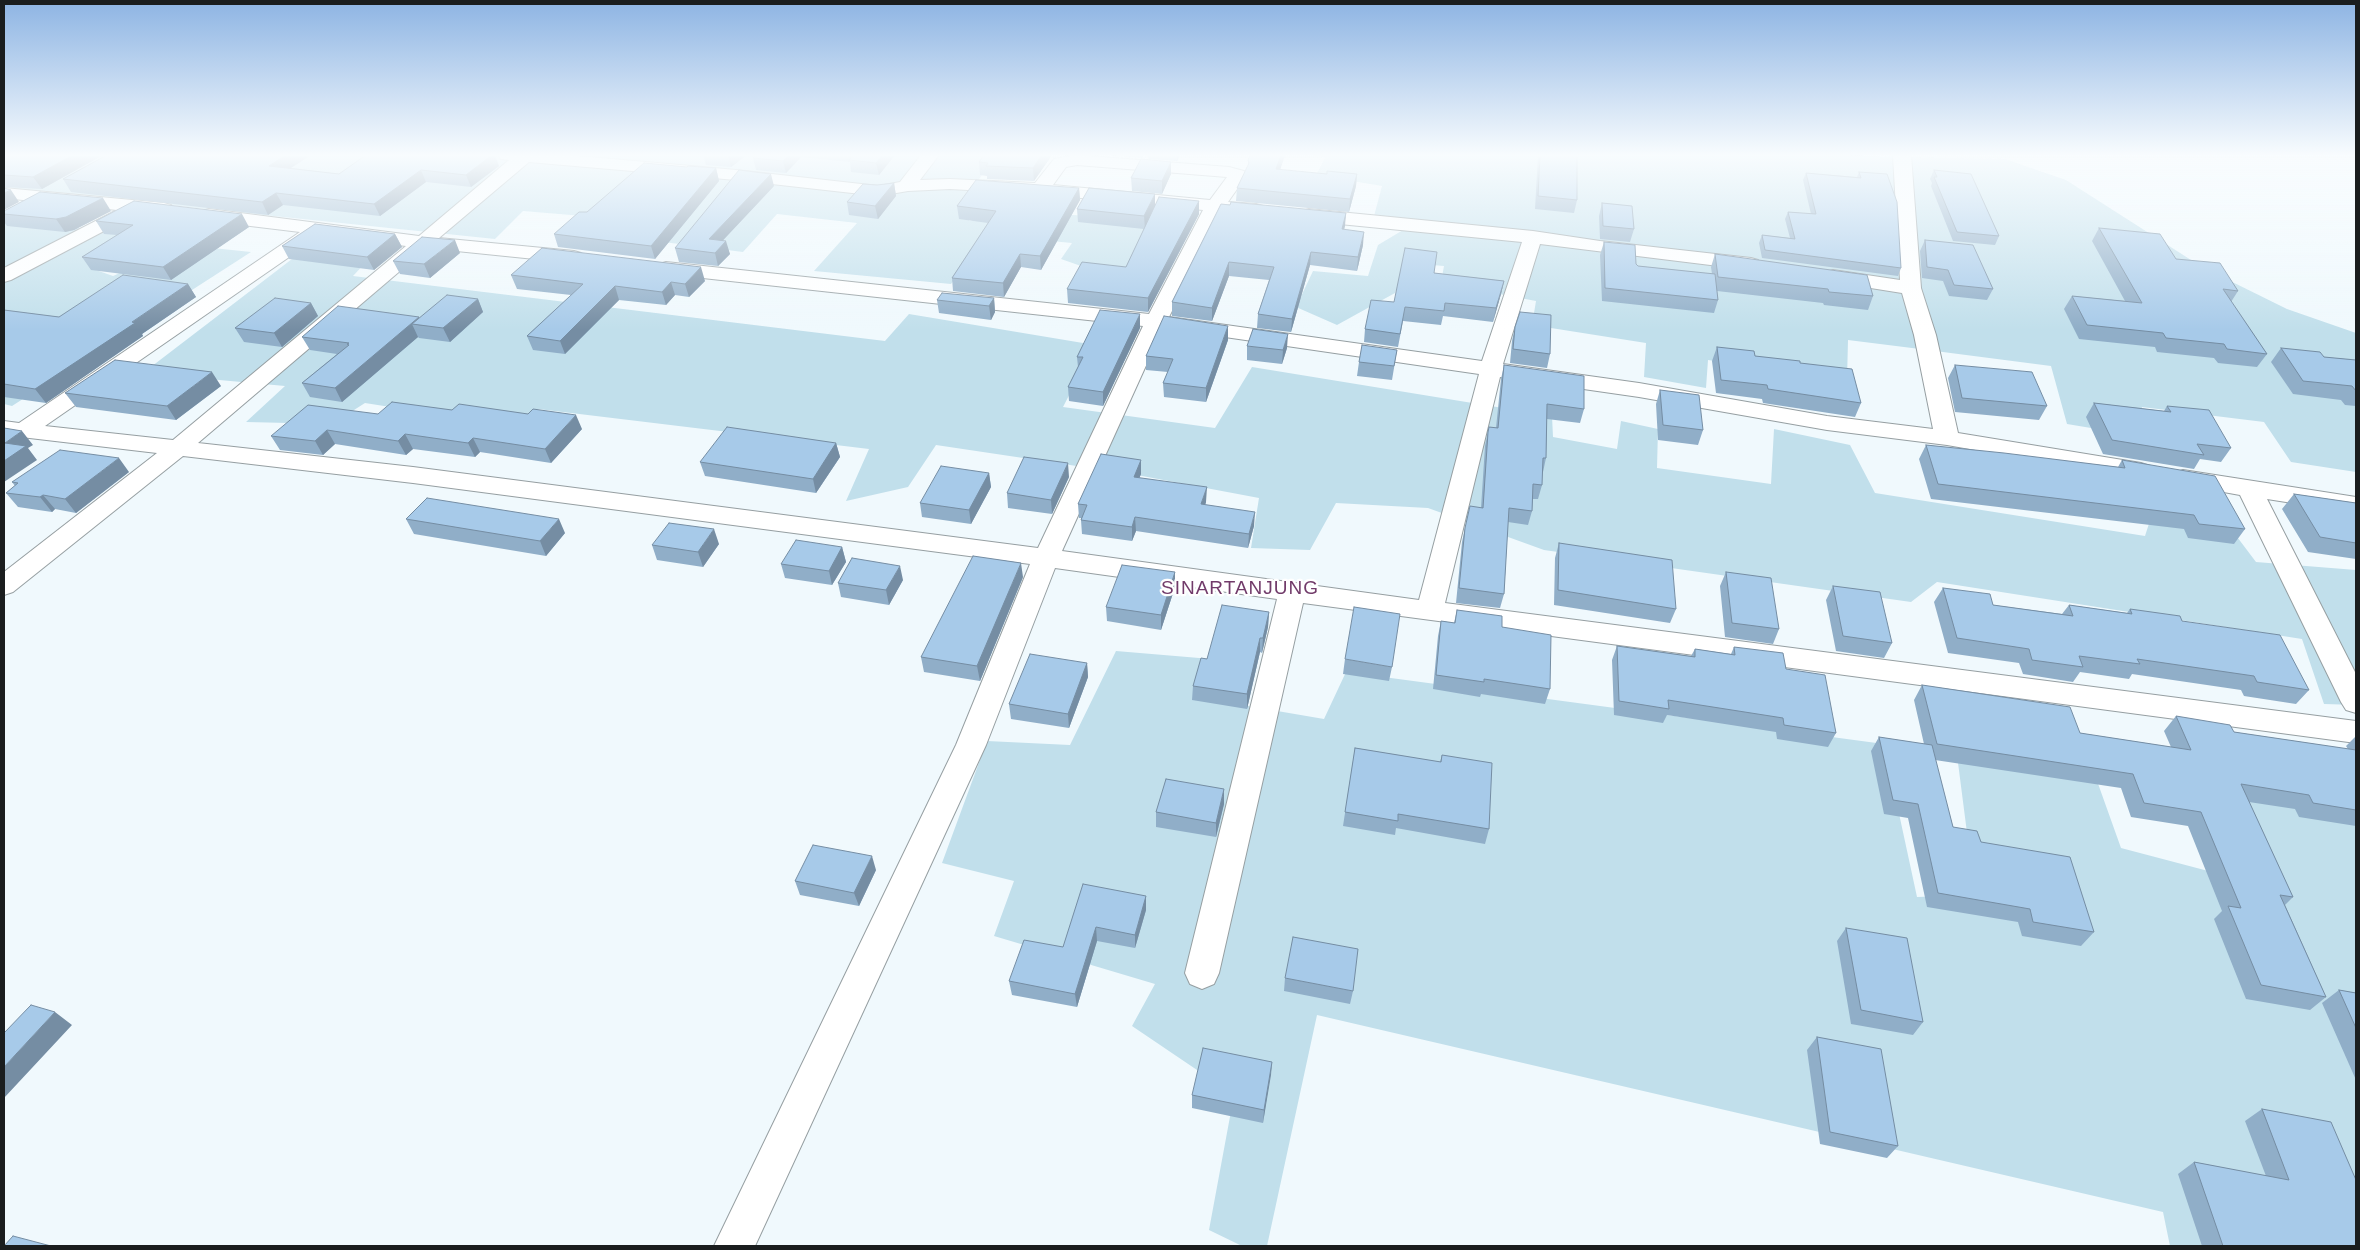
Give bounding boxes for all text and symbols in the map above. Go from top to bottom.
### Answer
district label: SINARTANJUNG [1159,578,1321,600]

